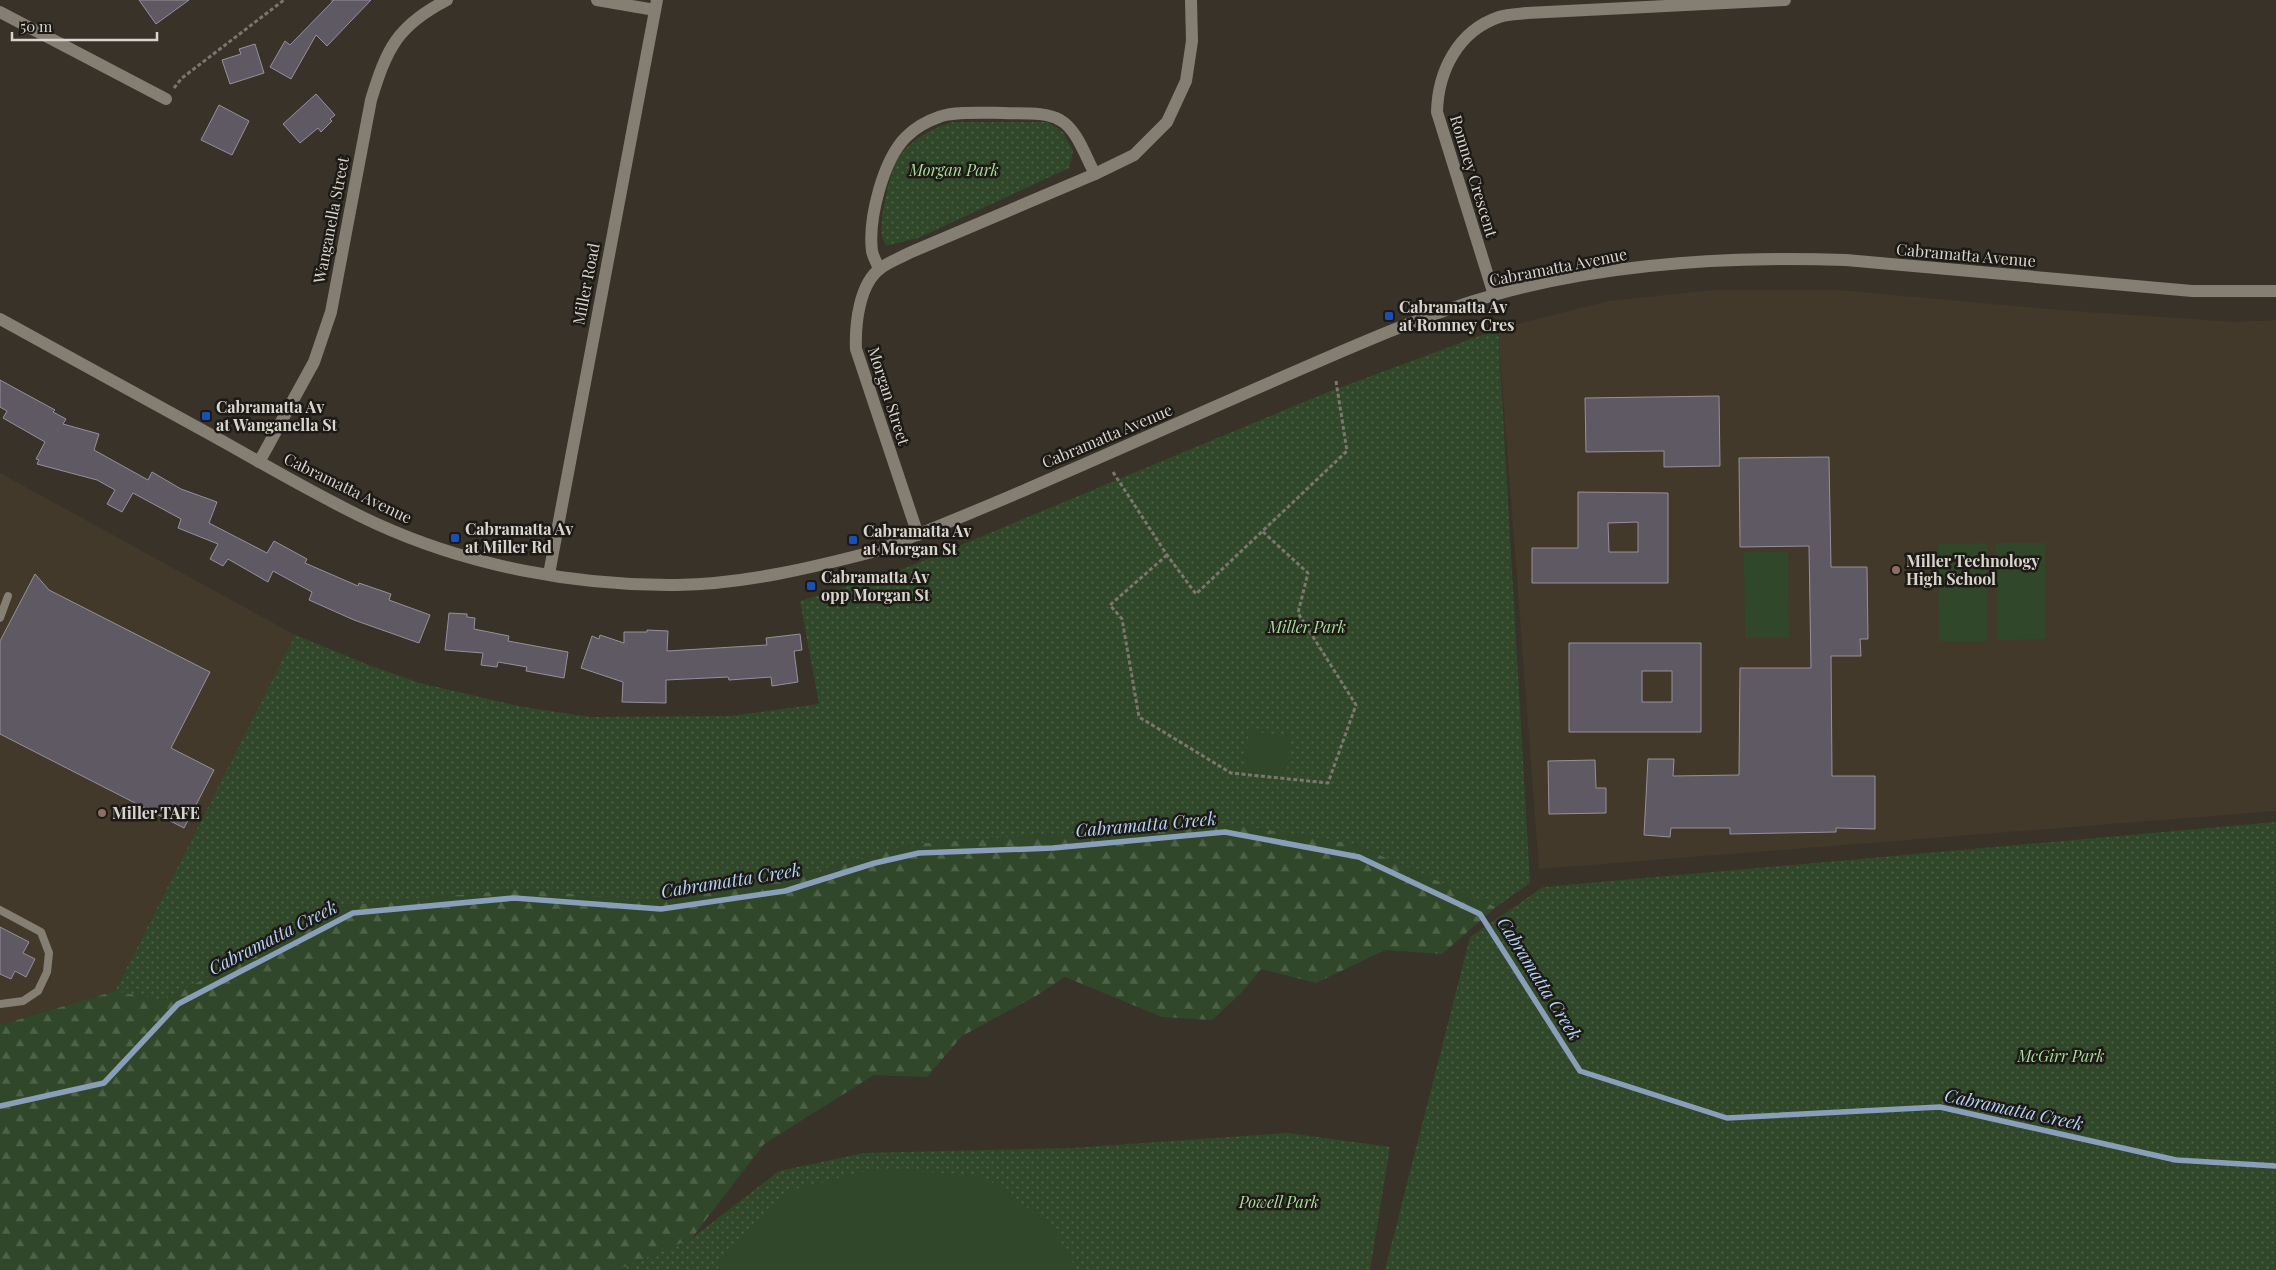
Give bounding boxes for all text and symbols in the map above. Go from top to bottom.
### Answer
scale bar [12,10,158,42]
text: 50 m [20,16,53,36]
street label: Romney Crescent [1446,112,1503,240]
street label: Wanganella Street [308,154,353,286]
park label: Morgan Park [908,159,999,180]
street label: Cabramatta Avenue [1895,238,2037,271]
street label: Miller Road [567,241,604,327]
street label: Cabramatta Avenue [1487,243,1629,290]
place label: Cabramatta Av at Romney Cres [1399,296,1514,335]
marker: Cabramatta Av at Romney Cres [1383,310,1395,322]
street label: Morgan Street [864,344,915,448]
place label: Cabramatta Av at Wanganella St [216,396,338,435]
street label: Cabramatta Avenue [1038,399,1175,473]
marker: Cabramatta Av at Wanganella St [200,410,212,422]
street label: Cabramatta Avenue [281,447,416,528]
place label: Cabramatta Av at Miller Rd [465,518,574,557]
place label: Cabramatta Av at Morgan St [863,520,972,559]
marker: Cabramatta Av at Miller Rd [449,532,461,544]
marker: Cabramatta Av at Morgan St [847,534,859,546]
place label: Miller Technology High School [1906,550,2040,589]
marker: Miller Technology High School [1890,564,1902,576]
place label: Cabramatta Av opp Morgan St [821,566,930,605]
marker: Cabramatta Av opp Morgan St [805,580,817,592]
park label: Miller Park [1267,616,1346,637]
place label: Miller TAFE [112,802,200,823]
water label: Cabramatta Creek [1074,806,1217,842]
marker: Miller TAFE [96,807,108,819]
water label: Cabramatta Creek [659,857,803,903]
water label: Cabramatta Creek [204,894,341,980]
water label: Cabramatta Creek [1492,912,1587,1045]
park label: McGirr Park [2017,1045,2104,1066]
water label: Cabramatta Creek [1943,1083,2086,1135]
park label: Powell Park [1238,1191,1319,1212]

